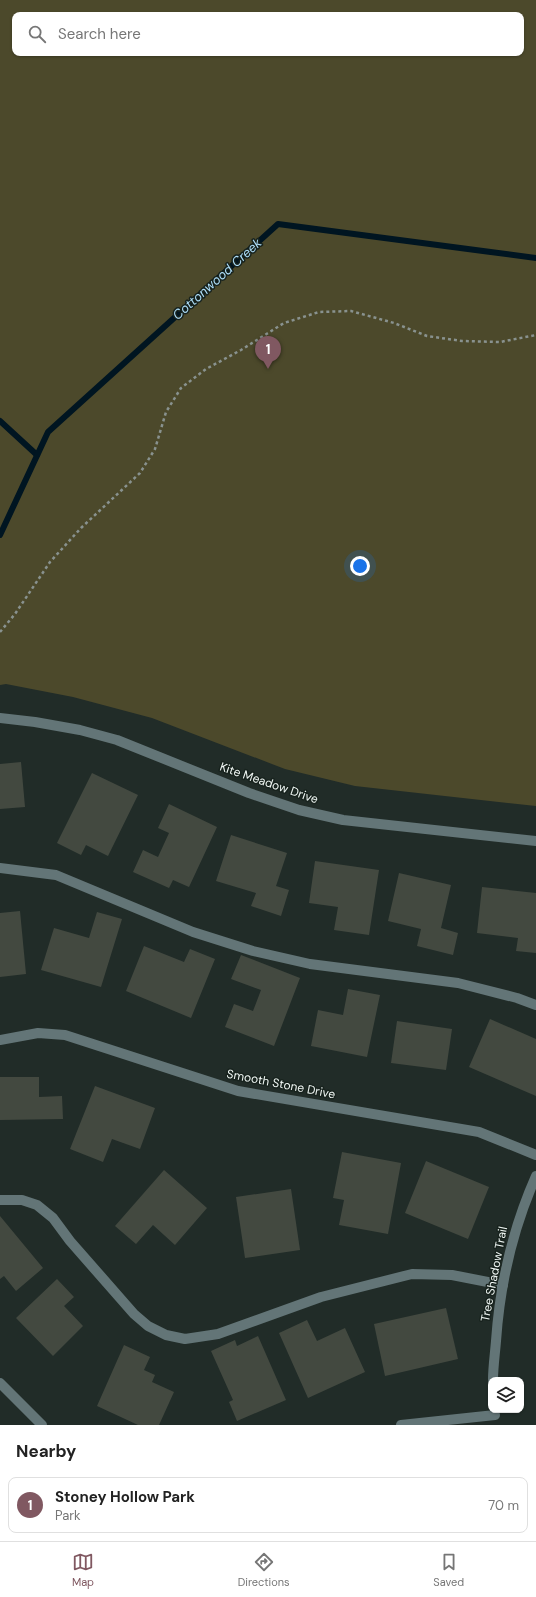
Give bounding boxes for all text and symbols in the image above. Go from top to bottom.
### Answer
search box [12,12,524,56]
icon: search [26,23,48,45]
text: Search here [58,24,141,44]
water label: Cottonwood Creek [169,234,265,324]
pin: 1 [255,336,281,369]
your location [350,556,370,576]
street label: Kite Meadow Drive [218,759,320,807]
street label: Smooth Stone Drive [225,1066,337,1102]
street label: Tree Shadow Trail [477,1225,511,1323]
map controls [488,1377,524,1413]
button: layers [488,1377,524,1413]
text: Nearby [16,1440,76,1462]
text: Stoney Hollow Park [55,1487,195,1507]
text: 1 [28,1497,32,1514]
text: 70 m [488,1497,519,1514]
text: Park [55,1507,81,1524]
tab: Map [72,1551,94,1589]
tab: Directions [238,1551,290,1589]
tab: Saved [433,1551,464,1589]

